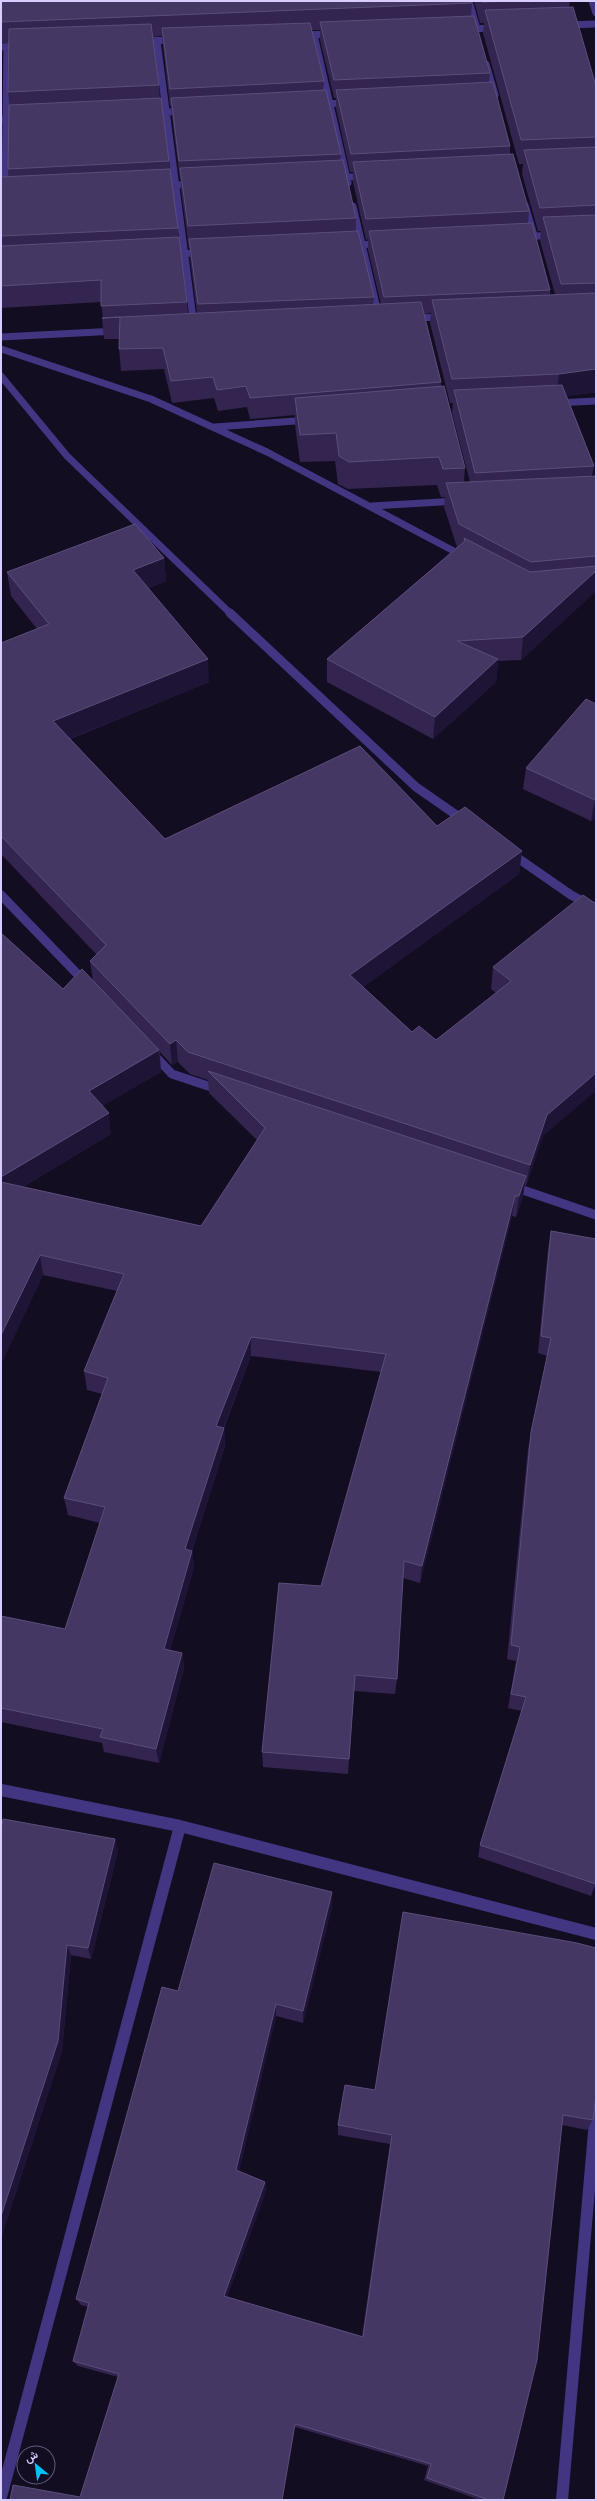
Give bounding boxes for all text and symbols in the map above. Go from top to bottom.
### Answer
north arrow [16,2445,56,2485]
text: ش [22,2448,40,2466]

